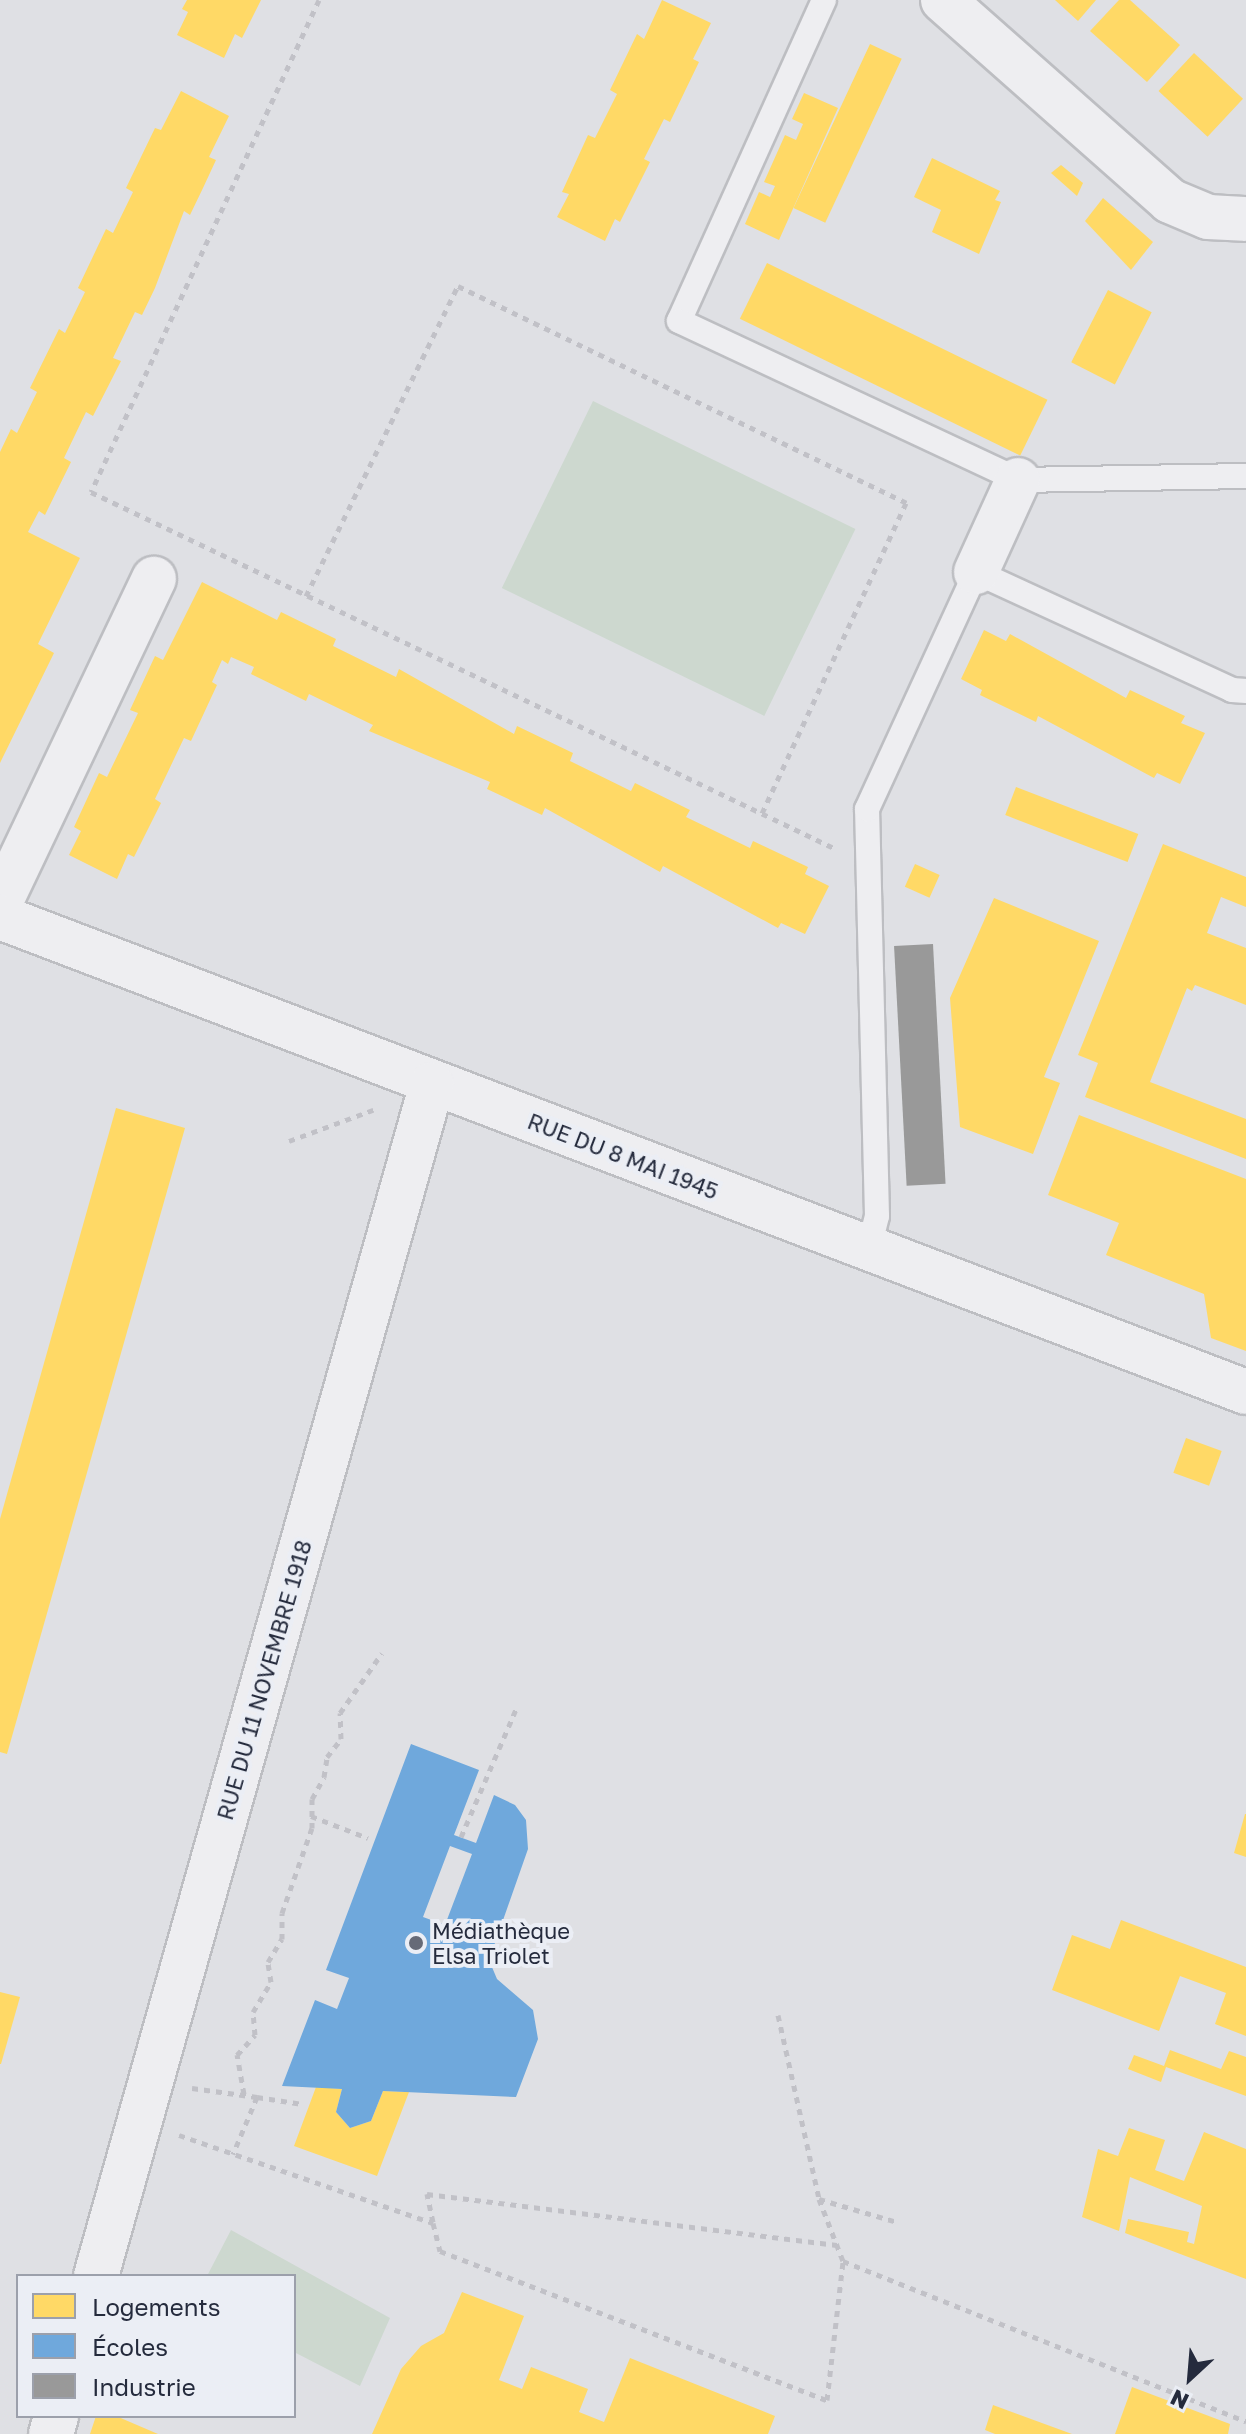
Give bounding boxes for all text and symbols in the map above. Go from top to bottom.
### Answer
street label: RUE DU 8 MAI 1945 [524,1108,722,1204]
street label: RUE DU 11 NOVEMBRE 1918 [211,1537,317,1823]
place label: Médiathèque Elsa Triolet [432,1917,570,1968]
marker: Médiathèque Elsa Triolet [407,1934,425,1952]
legend [16,2274,296,2418]
text: Logements [92,2292,221,2321]
text: Écoles [92,2332,168,2361]
north arrow [1150,2338,1230,2418]
text: Industrie [92,2372,196,2401]
text: N [1166,2384,1193,2416]

